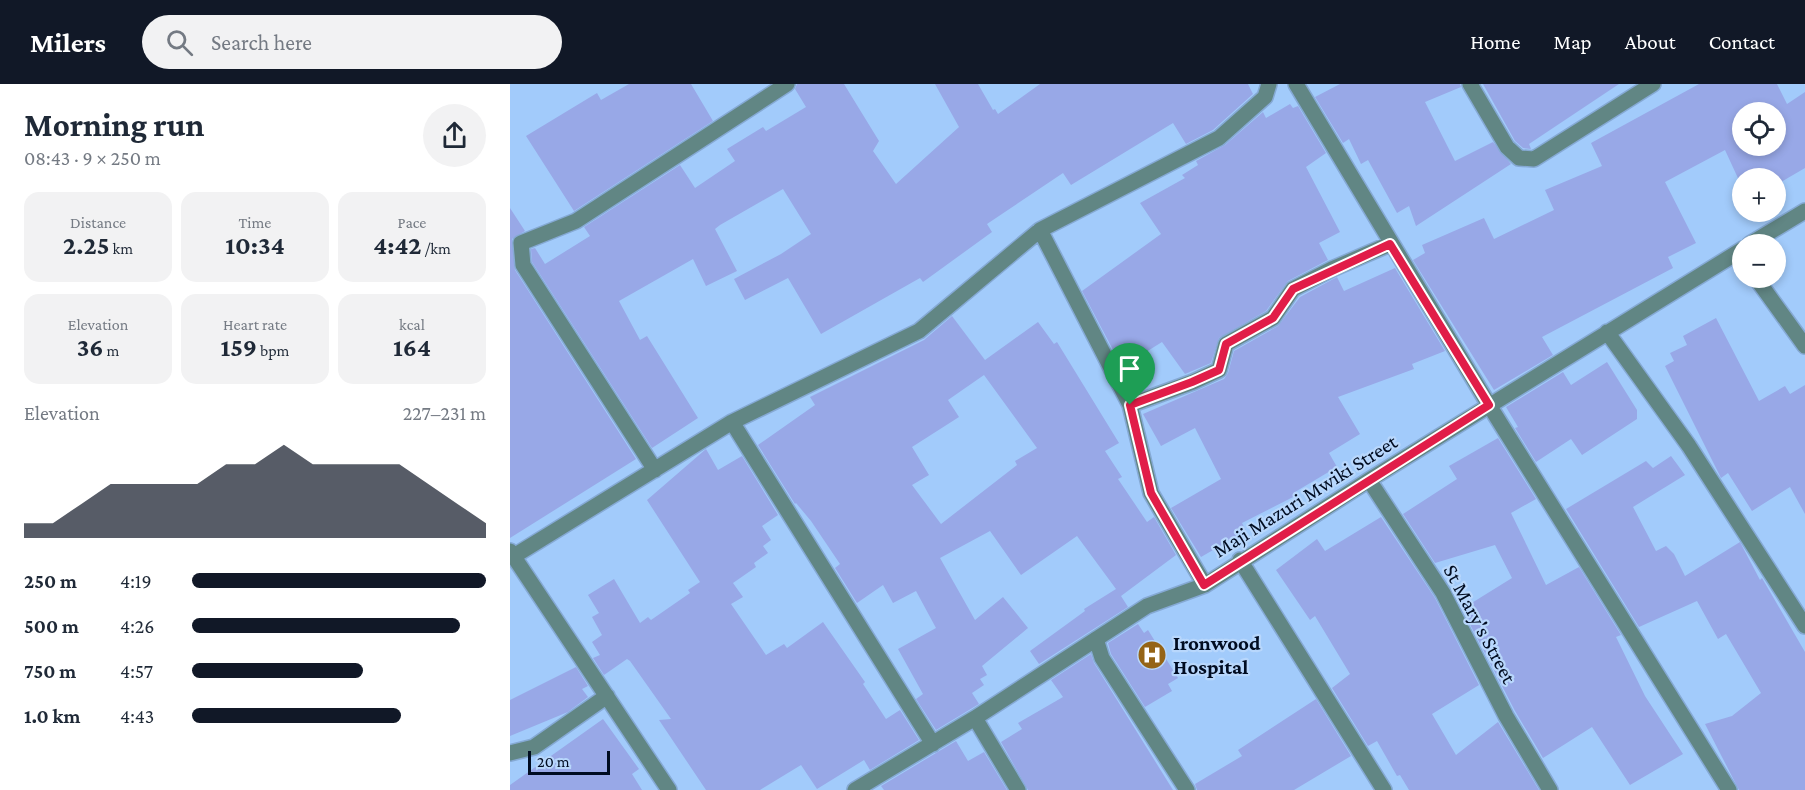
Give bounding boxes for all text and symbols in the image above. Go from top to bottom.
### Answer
search box [142,15,562,69]
icon: search [163,26,196,59]
text: Milers [30,27,106,58]
text: Search here [211,30,312,55]
text: Home [1470,30,1520,54]
text: Map [1553,30,1592,54]
text: About [1625,30,1676,54]
text: Contact [1709,30,1775,54]
map controls [1732,102,1786,288]
button: locate [1732,102,1786,156]
button: share [423,104,486,167]
text: Morning run [24,106,205,143]
text: 08:43 · 9 × 250 m [24,147,161,169]
button: + [1732,168,1786,222]
text: Distance [70,214,126,231]
text: Time [239,214,271,231]
text: Pace [398,214,426,231]
text: 2.25 [63,231,110,260]
text: 10:34 [225,231,285,260]
text: 4:42 [373,231,422,260]
button: − [1732,234,1786,288]
text: km [110,240,133,257]
text: /km [422,240,451,257]
text: Elevation [68,316,128,333]
text: Heart rate [223,316,287,333]
text: kcal [399,316,425,333]
text: 36 [77,333,104,362]
text: 159 [221,333,257,362]
text: 164 [393,333,431,362]
text: m [104,342,119,359]
text: bpm [257,342,289,359]
pin [1104,343,1155,405]
icon: arrive [1113,352,1146,385]
text: Elevation [24,402,100,424]
text: 227–231 m [403,402,486,424]
street label: Maji Mazuri Mwiki Street [1208,429,1402,563]
street label: St Mary's Street [1439,560,1522,688]
text: 250 m [24,570,77,592]
text: 4:19 [120,570,152,592]
text: 500 m [24,615,79,637]
text: 4:26 [120,615,154,637]
place label: Ironwood Hospital [1173,631,1261,679]
hospital icon: Ironwood Hospital [1136,639,1168,671]
text: 750 m [24,660,76,682]
text: 4:57 [120,660,153,682]
text: 1.0 km [24,705,80,727]
text: 4:43 [120,705,154,727]
scale bar [528,748,610,776]
text: 20 m [537,753,570,770]

